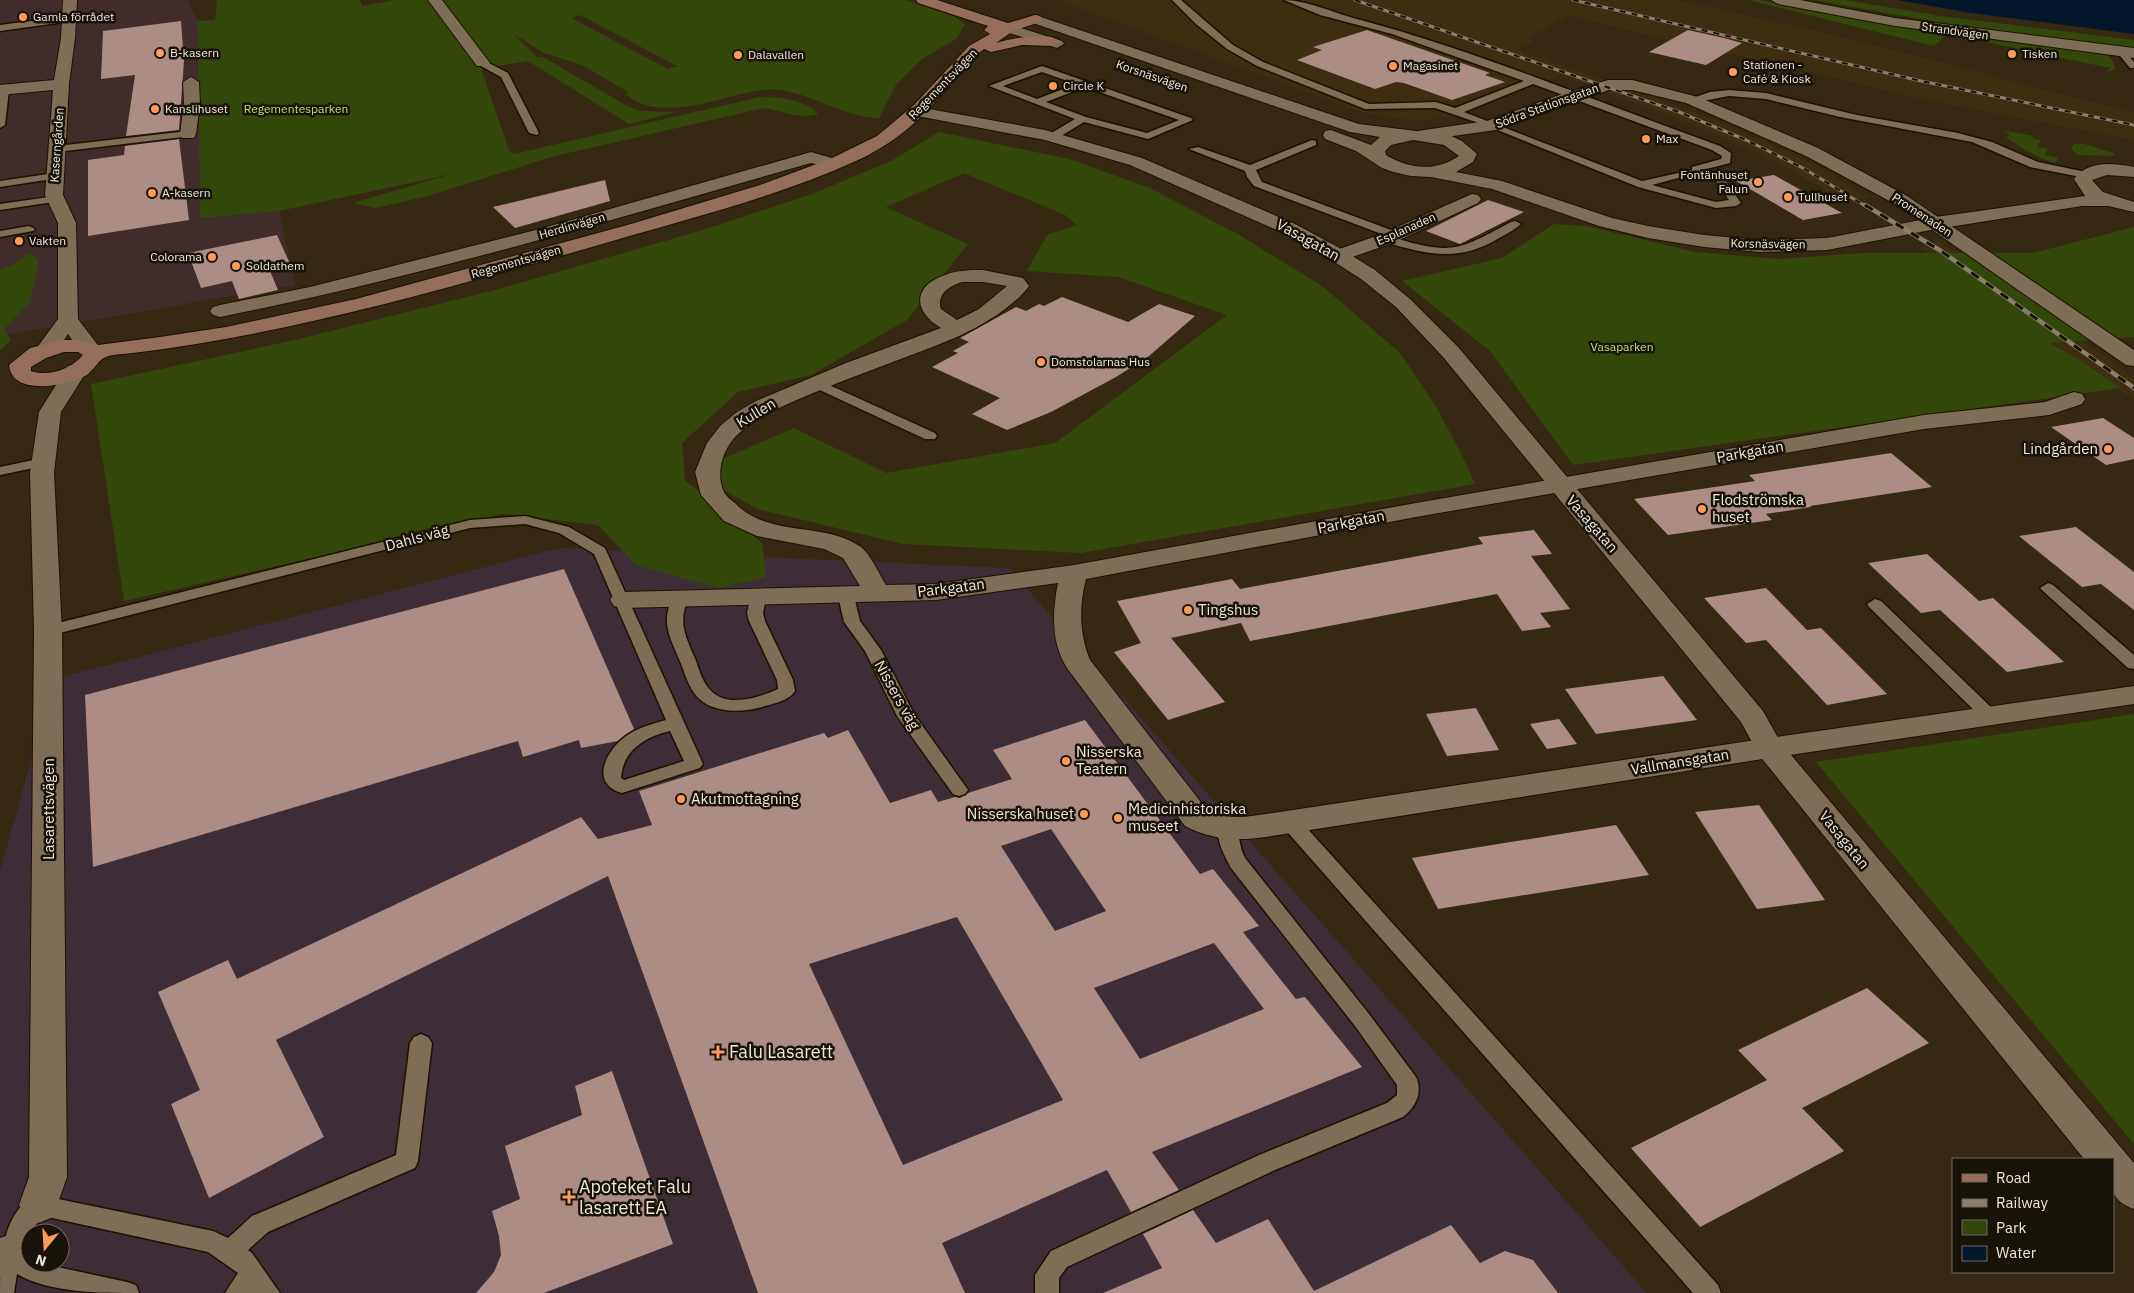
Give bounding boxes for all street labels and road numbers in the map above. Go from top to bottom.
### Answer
street label: Strandvägen [1921,18,1990,43]
street label: Regementsvägen [905,45,980,122]
street label: Korsnäsvägen [1114,56,1190,95]
street label: Södra Stationsgatan [1493,80,1600,131]
street label: Kaserngården [46,107,67,183]
street label: Promenaden [1889,190,1955,240]
street label: Herdinvägen [537,209,607,242]
street label: Esplanaden [1374,209,1438,248]
street label: Vasagatan [1273,214,1343,265]
street label: Korsnäsvägen [1730,235,1806,252]
street label: Regementsvägen [469,242,562,281]
street label: Kullen [733,393,779,432]
street label: Parkgatan [1715,436,1785,467]
street label: Vasagatan [1562,491,1622,556]
street label: Parkgatan [1316,506,1386,537]
street label: Dahls väg [383,520,451,555]
street label: Parkgatan [916,574,986,601]
street label: Nissers väg [871,657,924,733]
street label: Vallmansgatan [1629,744,1730,779]
street label: Lasarettsvägen [39,758,58,860]
street label: Vasagatan [1815,807,1874,873]

